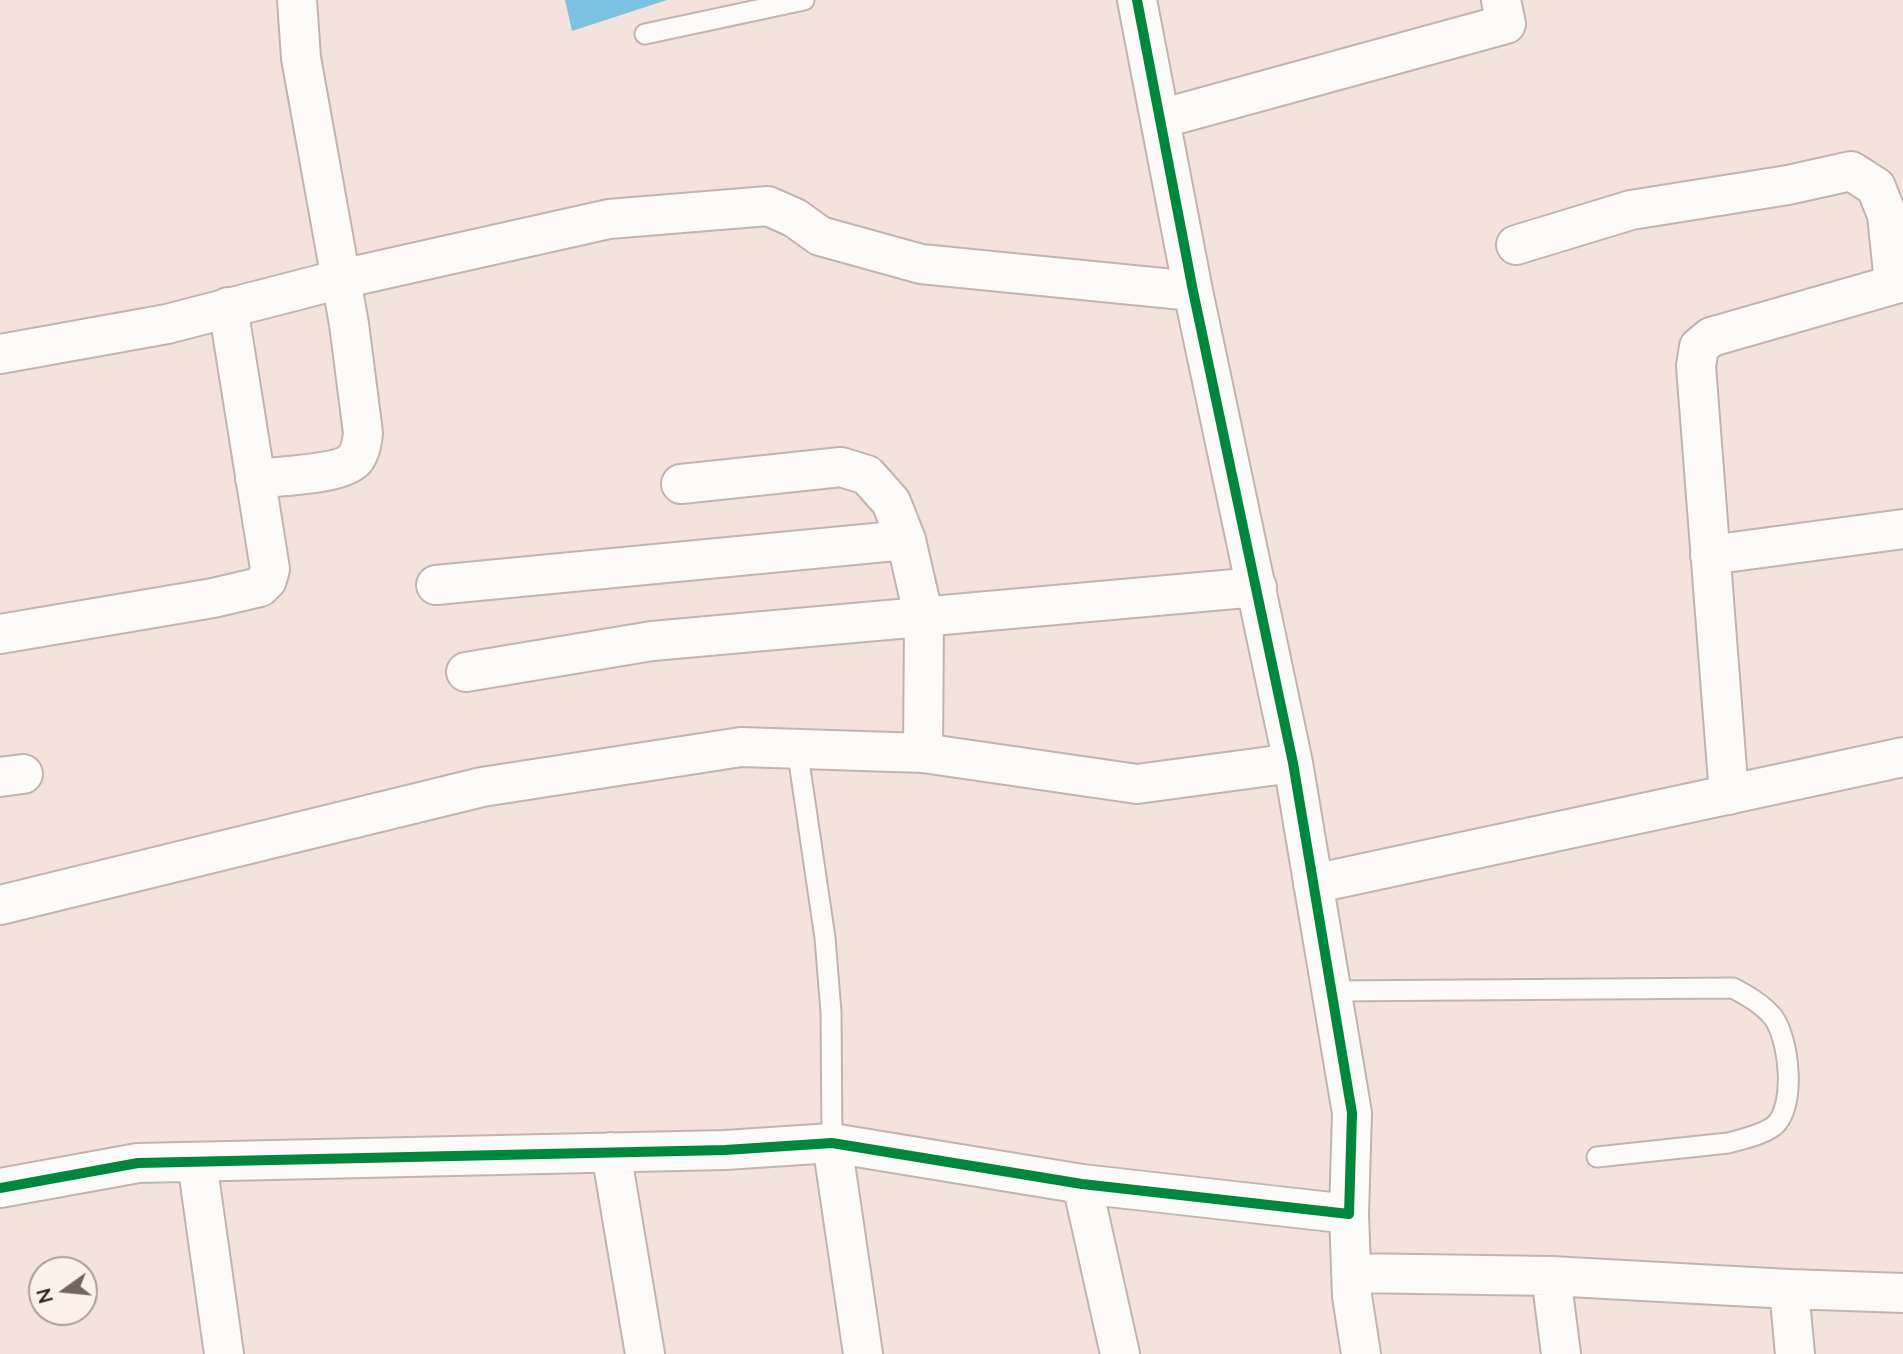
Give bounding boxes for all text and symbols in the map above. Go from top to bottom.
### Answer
north arrow [28,1256,98,1326]
text: N [31,1286,57,1306]

